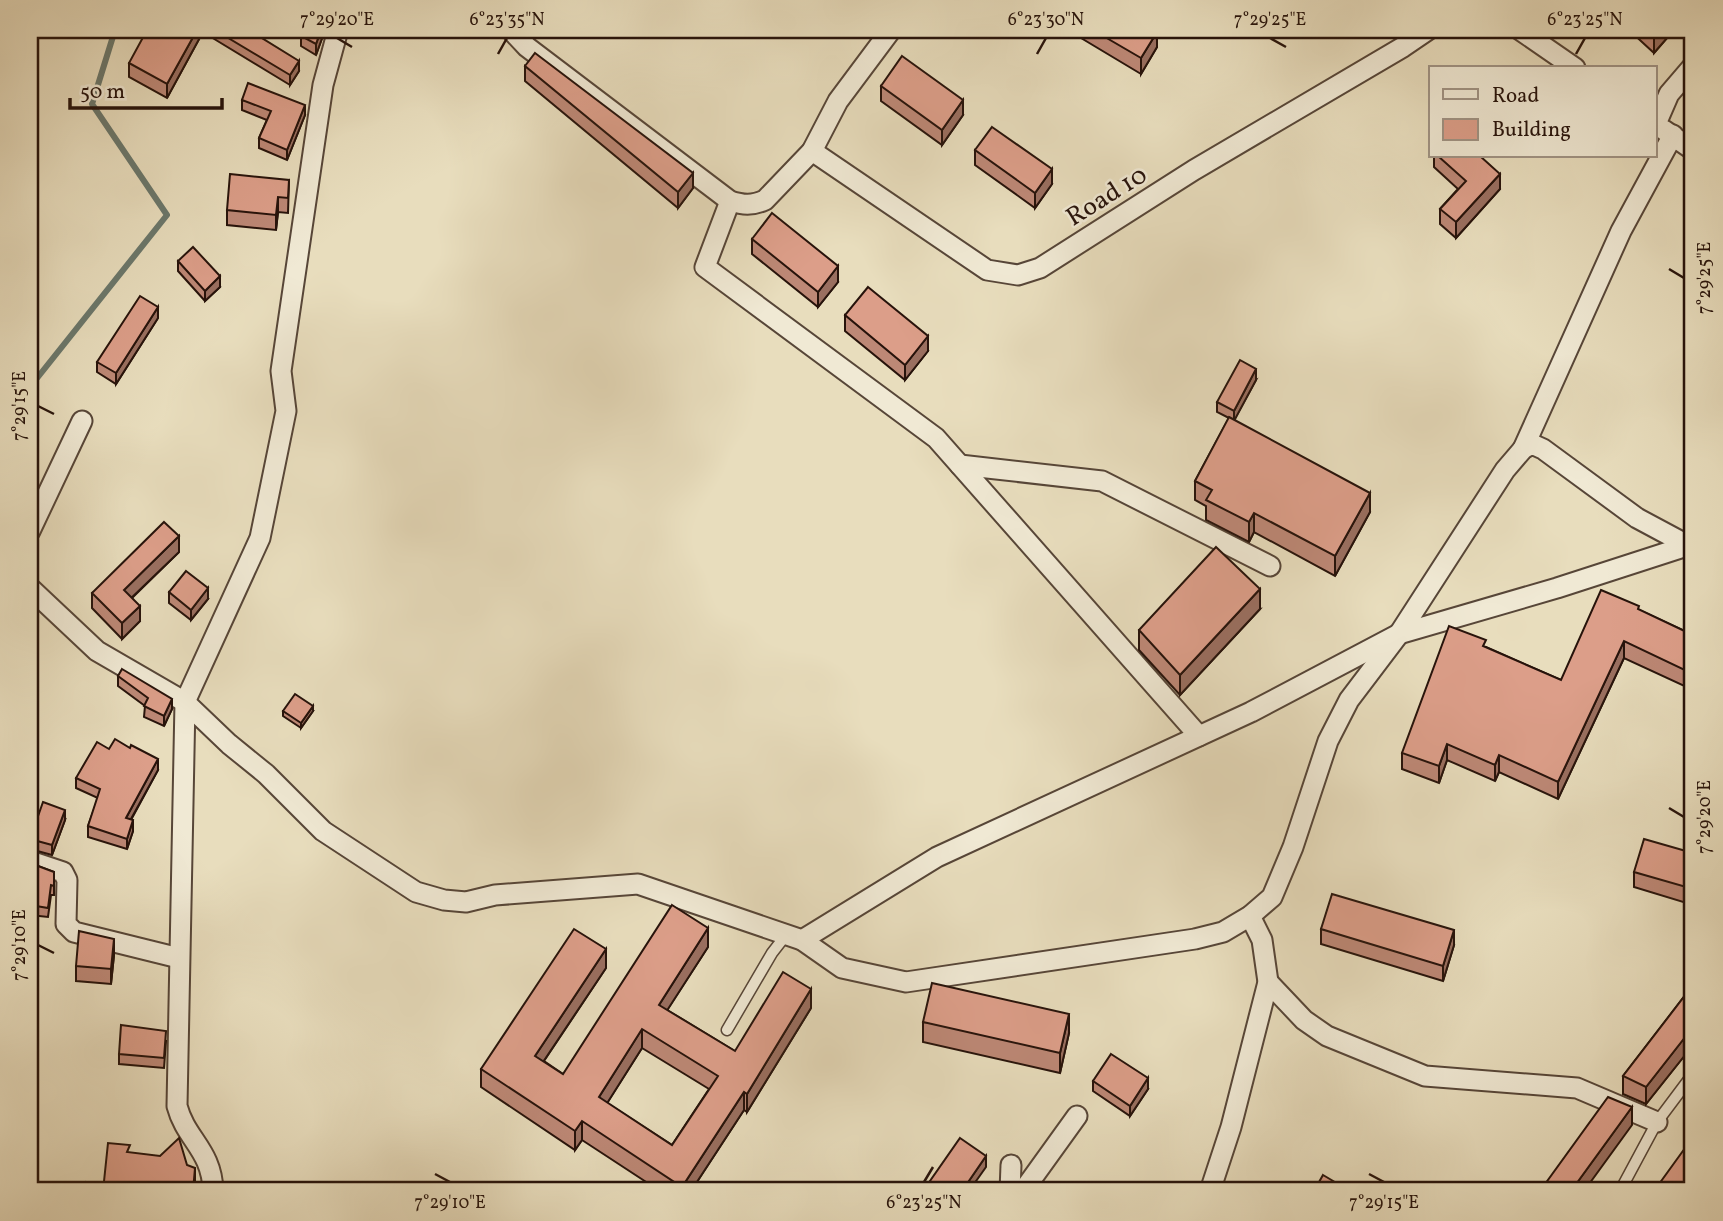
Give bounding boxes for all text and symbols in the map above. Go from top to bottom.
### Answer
text: 7°29'20"E [300,8,374,33]
text: 6°23'35"N [469,8,545,33]
text: 6°23'30"N [1008,8,1084,33]
text: 7°29'25"E [1234,8,1306,33]
text: 6°23'25"N [1547,8,1623,33]
scale bar [70,66,222,110]
legend [1429,66,1656,158]
text: 50 m [80,78,125,107]
text: Road [1492,82,1539,111]
text: Building [1492,116,1571,145]
street label: Road 10 [1060,158,1155,236]
text: 7°29'25"E [1693,242,1718,314]
text: 7°29'15"E [8,371,33,441]
text: 7°29'20"E [1693,780,1718,854]
text: 7°29'10"E [8,909,33,981]
text: 7°29'10"E [414,1191,486,1216]
text: 6°23'25"N [886,1191,962,1216]
text: 7°29'15"E [1349,1191,1419,1216]

